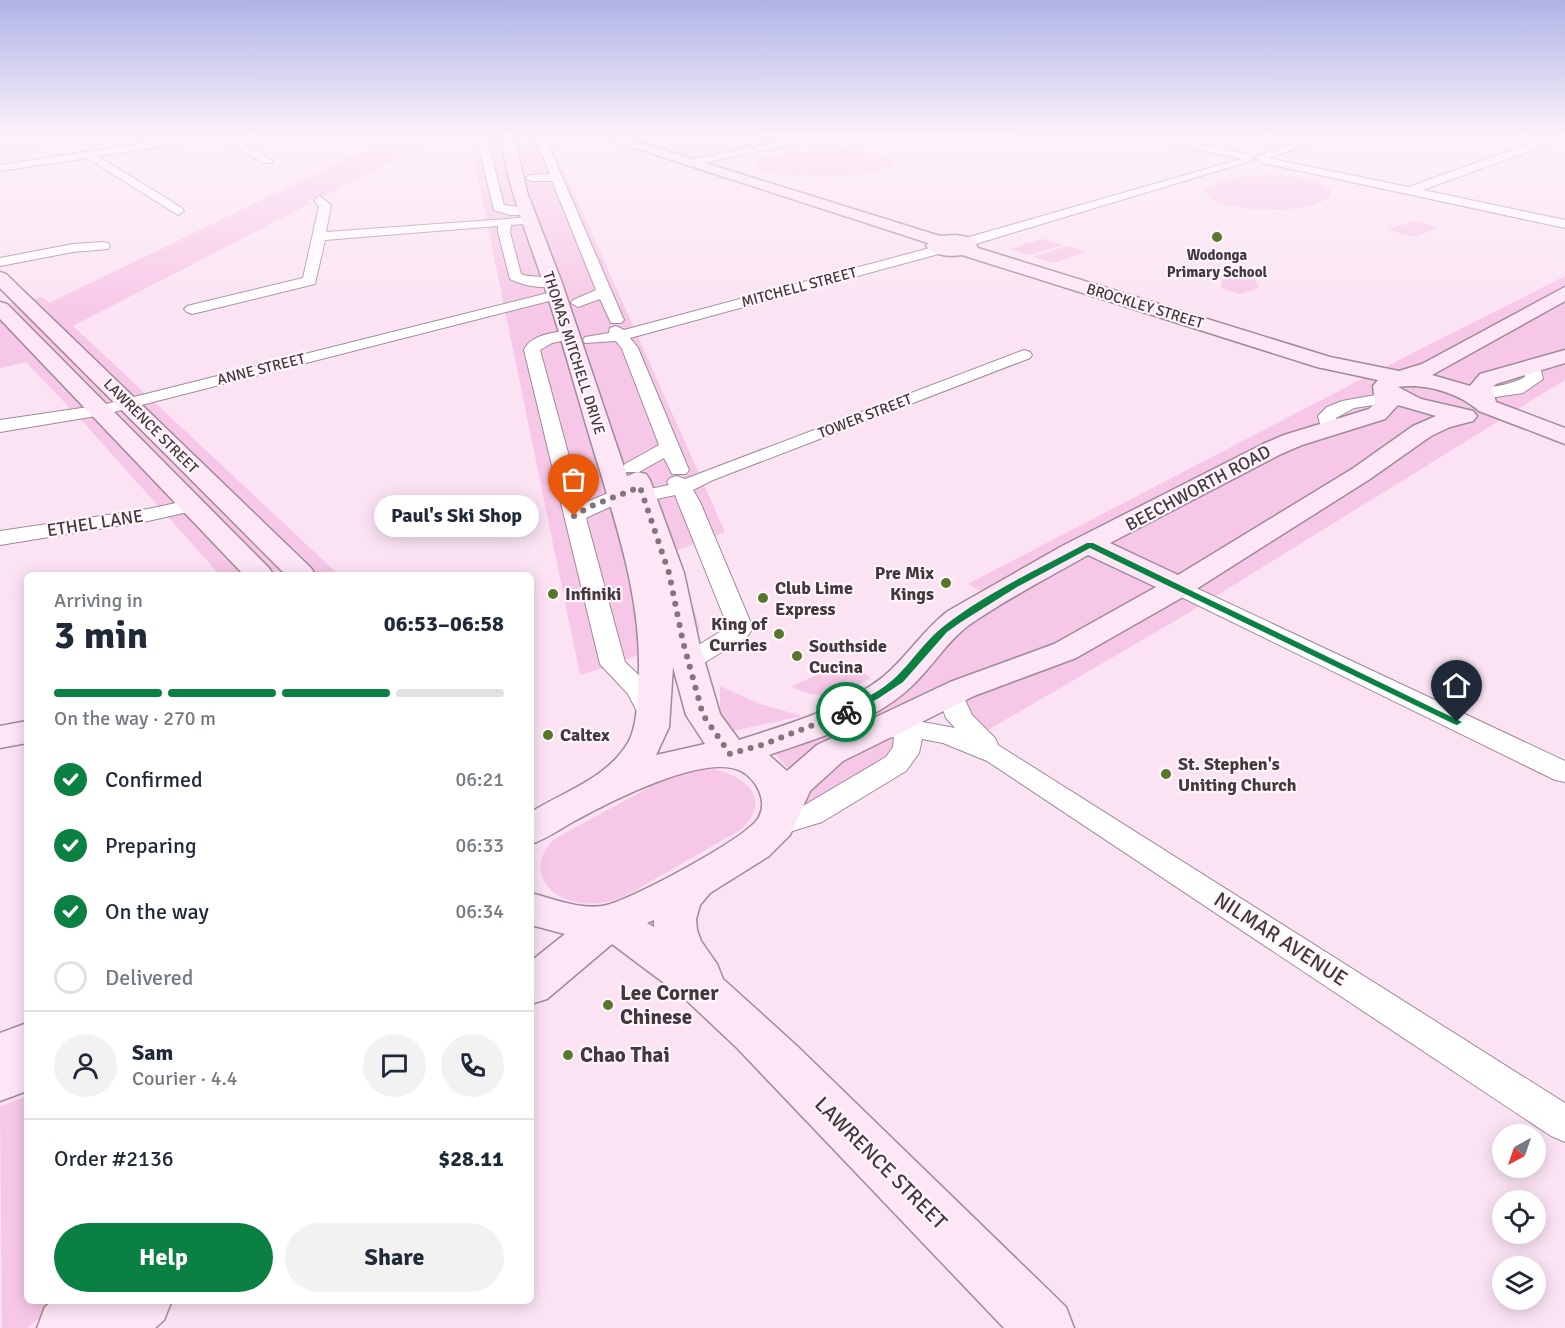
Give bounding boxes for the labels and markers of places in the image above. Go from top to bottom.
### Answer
marker: Wodonga Primary School [1210,230,1224,244]
place label: Wodonga Primary School [1167,246,1267,281]
pin [548,454,599,516]
callout: Paul's Ski Shop [373,495,538,537]
place label: Pre Mix Kings [875,562,934,605]
marker: Pre Mix Kings [939,576,953,590]
place label: Club Lime Express [775,577,853,620]
place label: Infiniki [565,583,621,605]
marker: Infiniki [546,587,560,601]
marker: Club Lime Express [756,591,770,605]
place label: King of Curries [709,613,768,656]
marker: King of Curries [772,627,786,641]
place label: Southside Cucina [809,635,887,678]
marker: Southside Cucina [790,649,804,663]
pin [1431,660,1482,722]
place label: Caltex [560,724,610,746]
marker: Caltex [541,728,555,742]
place label: St. Stephen's Uniting Church [1178,753,1297,796]
marker: St. Stephen's Uniting Church [1159,767,1173,781]
place label: Lee Corner Chinese [620,980,719,1030]
marker: Lee Corner Chinese [601,998,615,1012]
place label: Chao Thai [580,1042,670,1068]
marker: Chao Thai [561,1048,575,1062]

